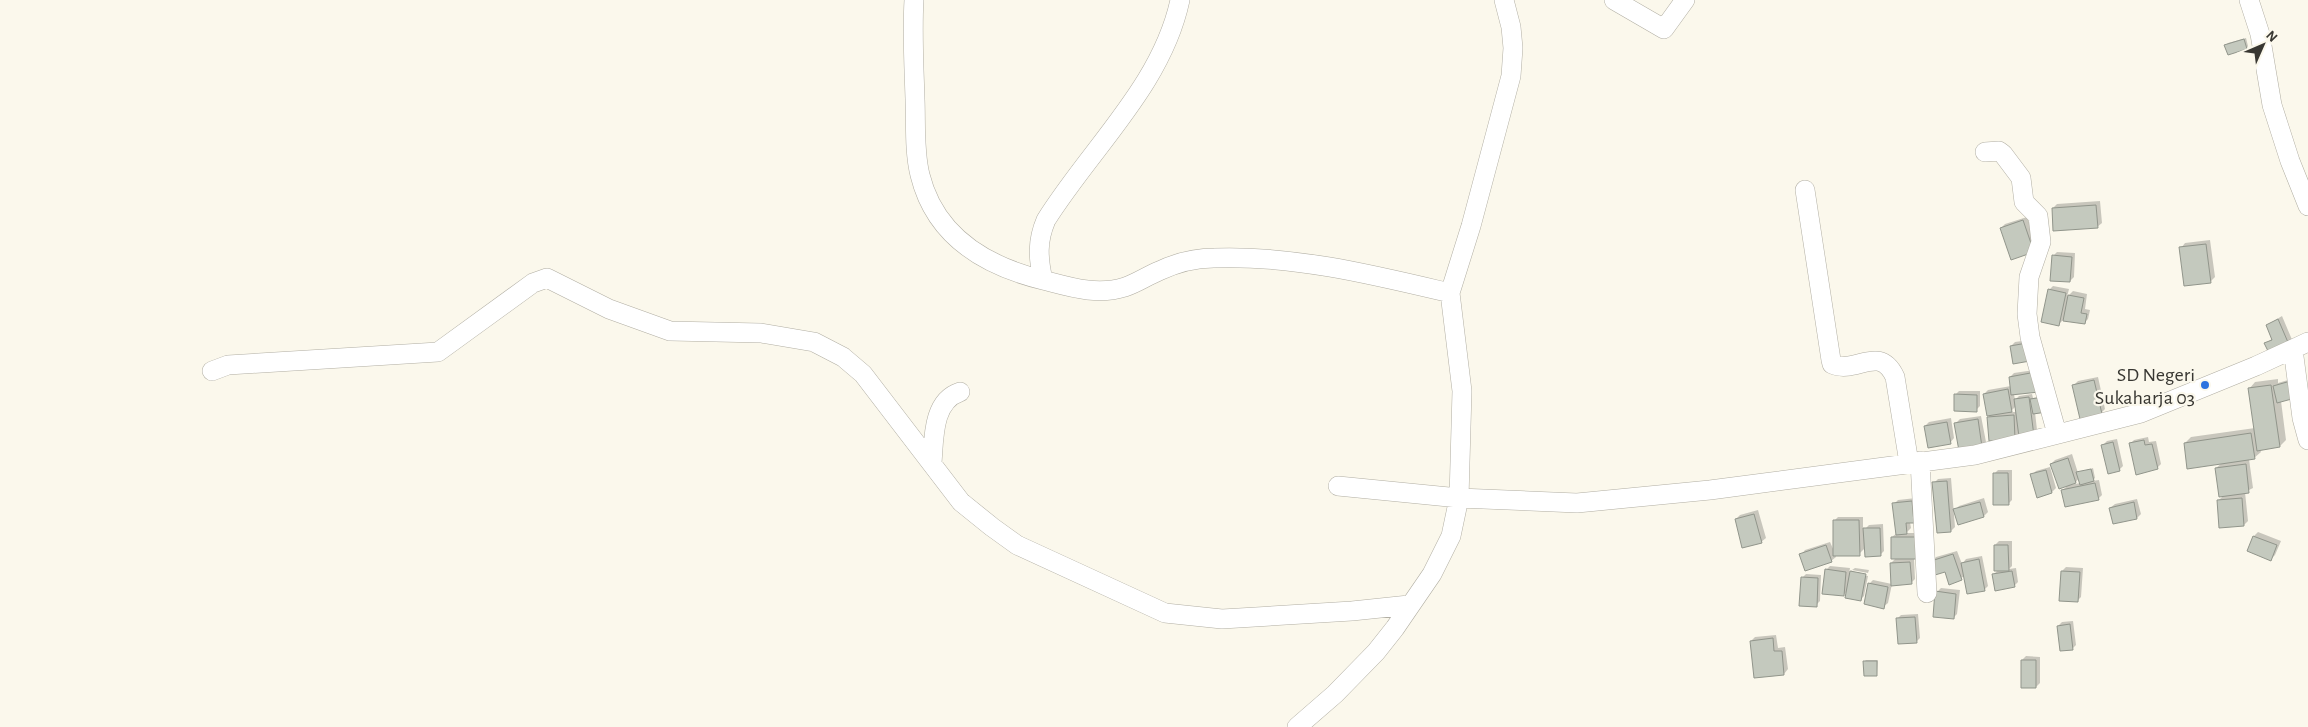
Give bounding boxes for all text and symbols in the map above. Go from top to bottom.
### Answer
north arrow [2238,20,2288,70]
text: N [2263,28,2280,45]
place label: SD Negeri Sukaharja 03 [2095,365,2195,408]
marker: SD Negeri Sukaharja 03 [2199,379,2211,391]

